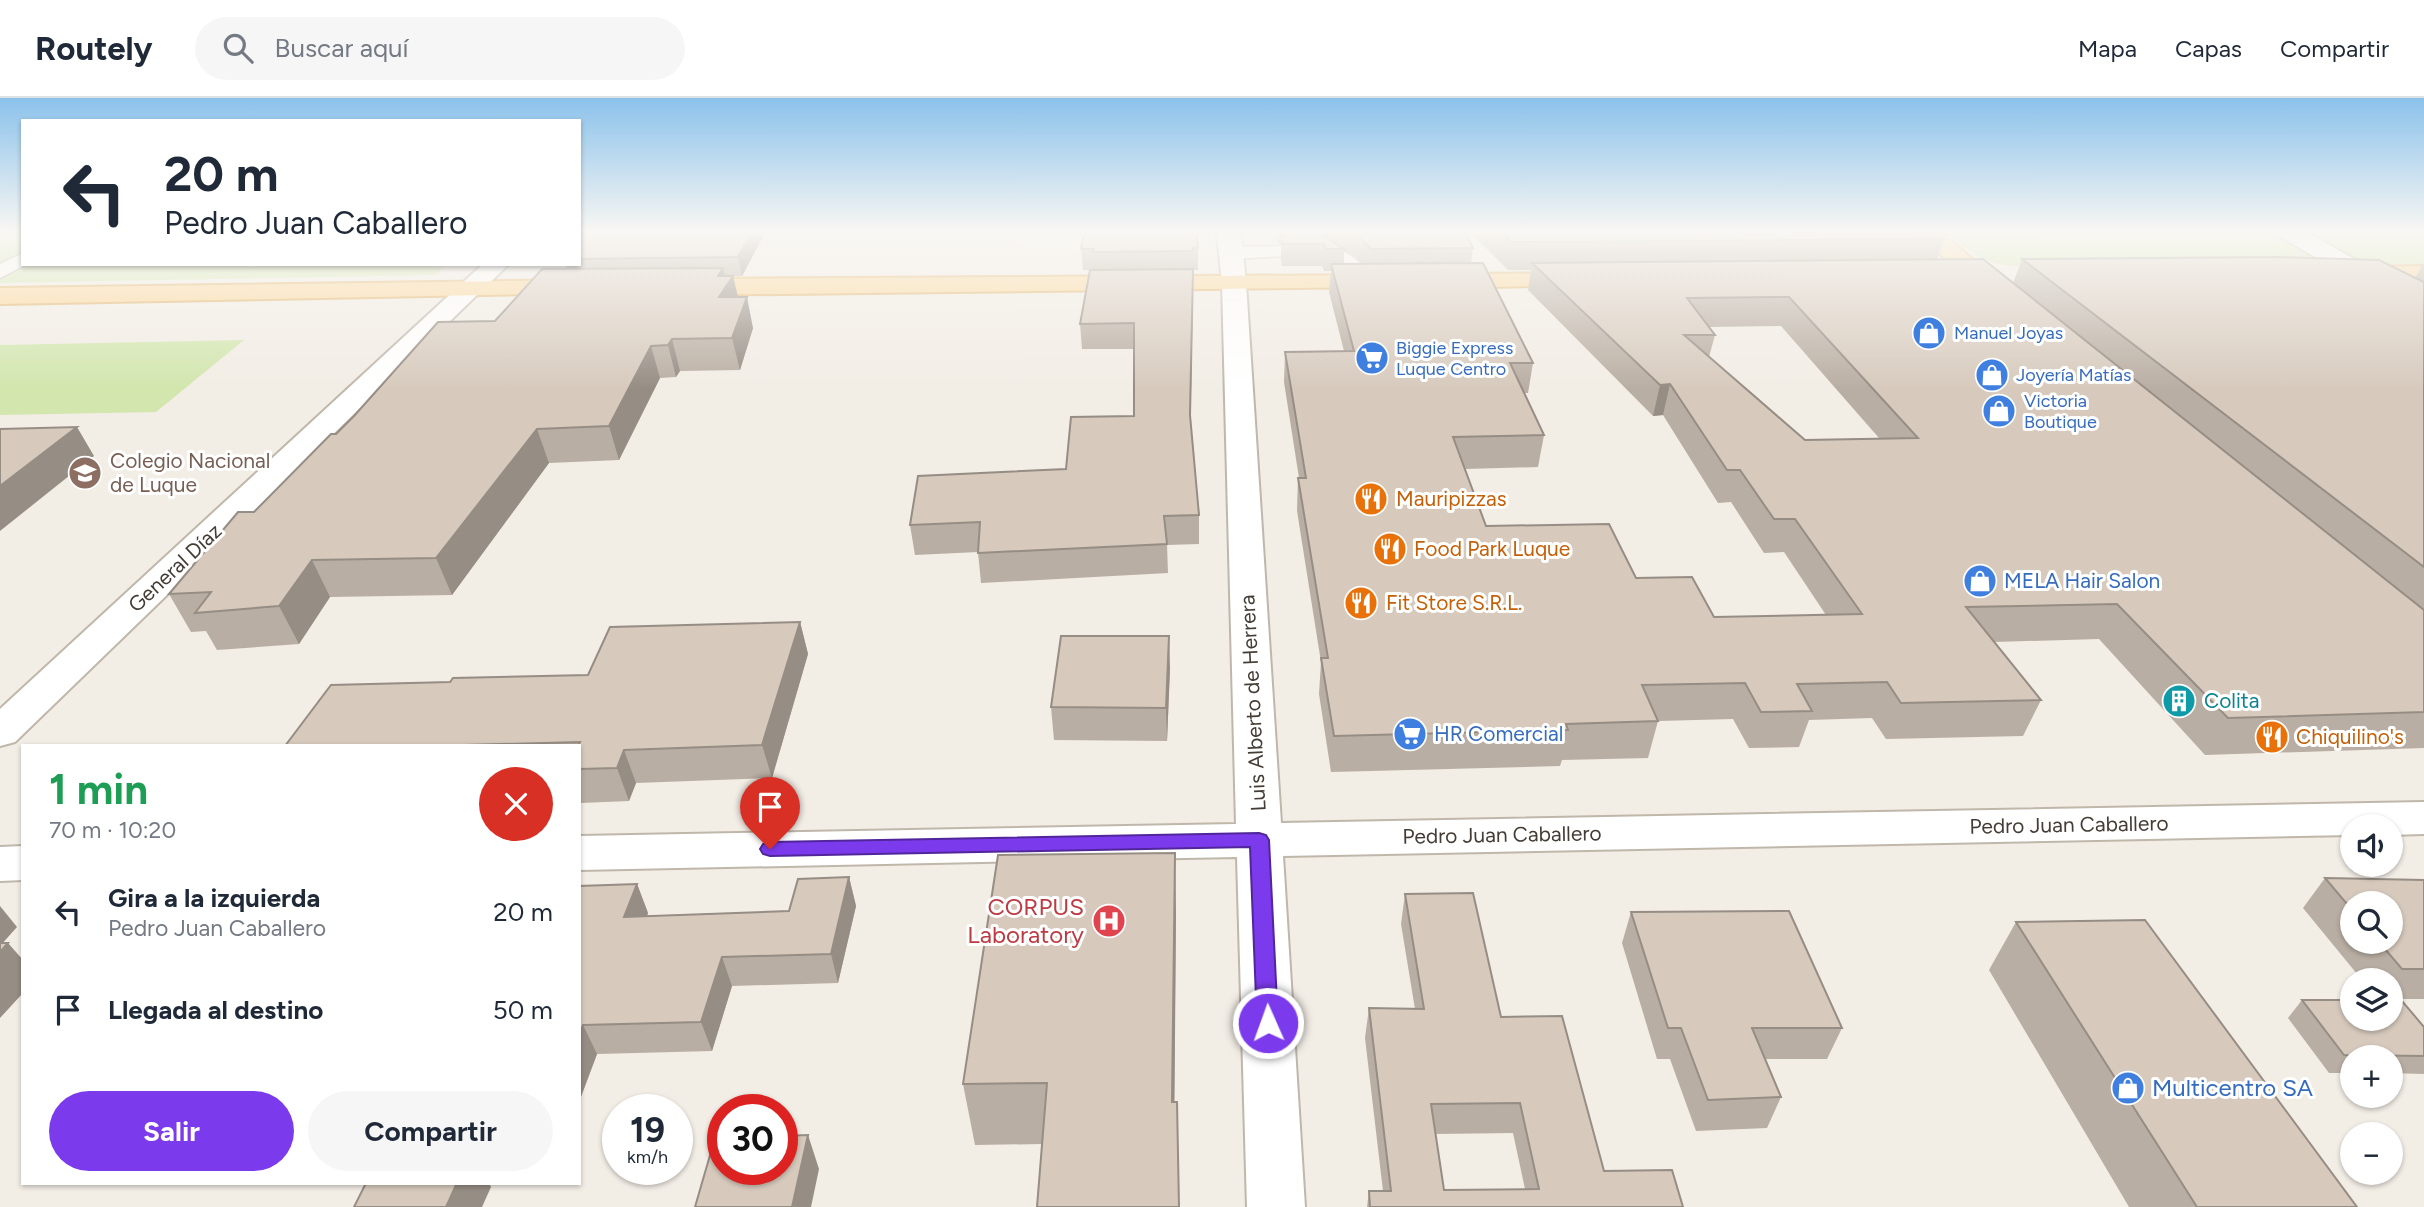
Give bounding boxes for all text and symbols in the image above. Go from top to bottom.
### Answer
search box [195,17,685,80]
text: Routely [35,29,153,68]
icon: search [219,29,257,67]
text: Buscar aquí [275,32,408,64]
text: Mapa [2078,34,2137,63]
text: Capas [2175,34,2242,63]
text: Compartir [2280,34,2389,63]
text: 20 m [164,144,279,203]
icon: left [49,147,140,238]
text: Pedro Juan Caballero [164,204,468,242]
shop icon: Manuel Joyas [1910,314,1948,352]
place label: Manuel Joyas [1954,322,2063,344]
place label: Biggie Express Luque Centro [1396,337,1513,380]
supermarket icon: Biggie Express Luque Centro [1353,339,1391,377]
shop icon: Joyería Matías [1973,356,2011,394]
place label: Joyería Matías [2016,364,2131,386]
place label: Victoria Boutique [2024,390,2097,433]
shop icon: Victoria Boutique [1980,392,2018,430]
place label: Colegio Nacional de Luque [110,448,270,497]
school or university icon: Colegio Nacional de Luque [66,454,104,492]
restaurant icon: Mauripizzas [1352,480,1390,518]
place label: Mauripizzas [1396,486,1507,511]
street label: General Díaz [123,518,227,617]
restaurant icon: Food Park Luque [1371,530,1409,568]
place label: Food Park Luque [1414,536,1570,561]
shop icon: MELA Hair Salon [1961,562,1999,600]
place label: MELA Hair Salon [2004,568,2160,593]
restaurant icon: Fit Store S.R.L. [1342,584,1380,622]
place label: Fit Store S.R.L. [1386,590,1522,615]
street label: Luis Alberto de Herrera [1234,594,1271,812]
building icon: Colita [2160,682,2198,720]
place label: Colita [2204,688,2259,713]
supermarket icon: HR Comercial [1391,715,1429,753]
restaurant icon: Chiquilino's [2253,718,2291,756]
place label: HR Comercial [1434,721,1563,746]
place label: Chiquilino's [2296,724,2404,749]
text: 1 min [49,764,148,815]
button: close [479,767,553,841]
pin [740,777,800,849]
icon: arrive [751,788,789,826]
street label: Pedro Juan Caballero [1969,810,2169,839]
map controls [2340,814,2403,1185]
button: sound [2340,814,2403,877]
text: 70 m · 10:20 [49,816,176,844]
street label: Pedro Juan Caballero [1402,820,1602,849]
text: Gira a la izquierda [108,882,320,914]
button: search [2340,891,2403,954]
place label: CORPUS Laboratory [967,892,1084,949]
icon: left [49,893,87,931]
text: 20 m [493,896,553,928]
hospital icon: CORPUS Laboratory [1090,902,1128,940]
text: Pedro Juan Caballero [108,914,326,942]
button: layers [2340,968,2403,1031]
position arrow [1231,986,1305,1060]
icon: arrive [49,991,87,1029]
text: Llegada al destino [108,994,323,1026]
text: 50 m [493,994,553,1026]
button: + [2340,1045,2403,1108]
shop icon: Multicentro SA [2109,1069,2147,1107]
place label: Multicentro SA [2152,1073,2314,1102]
button: Salir [49,1091,294,1171]
button: Compartir [308,1091,553,1171]
speed limit sign: 30 [707,1094,798,1185]
text: 19 [630,1109,665,1151]
button: − [2340,1122,2403,1185]
text: km/h [627,1146,668,1168]

